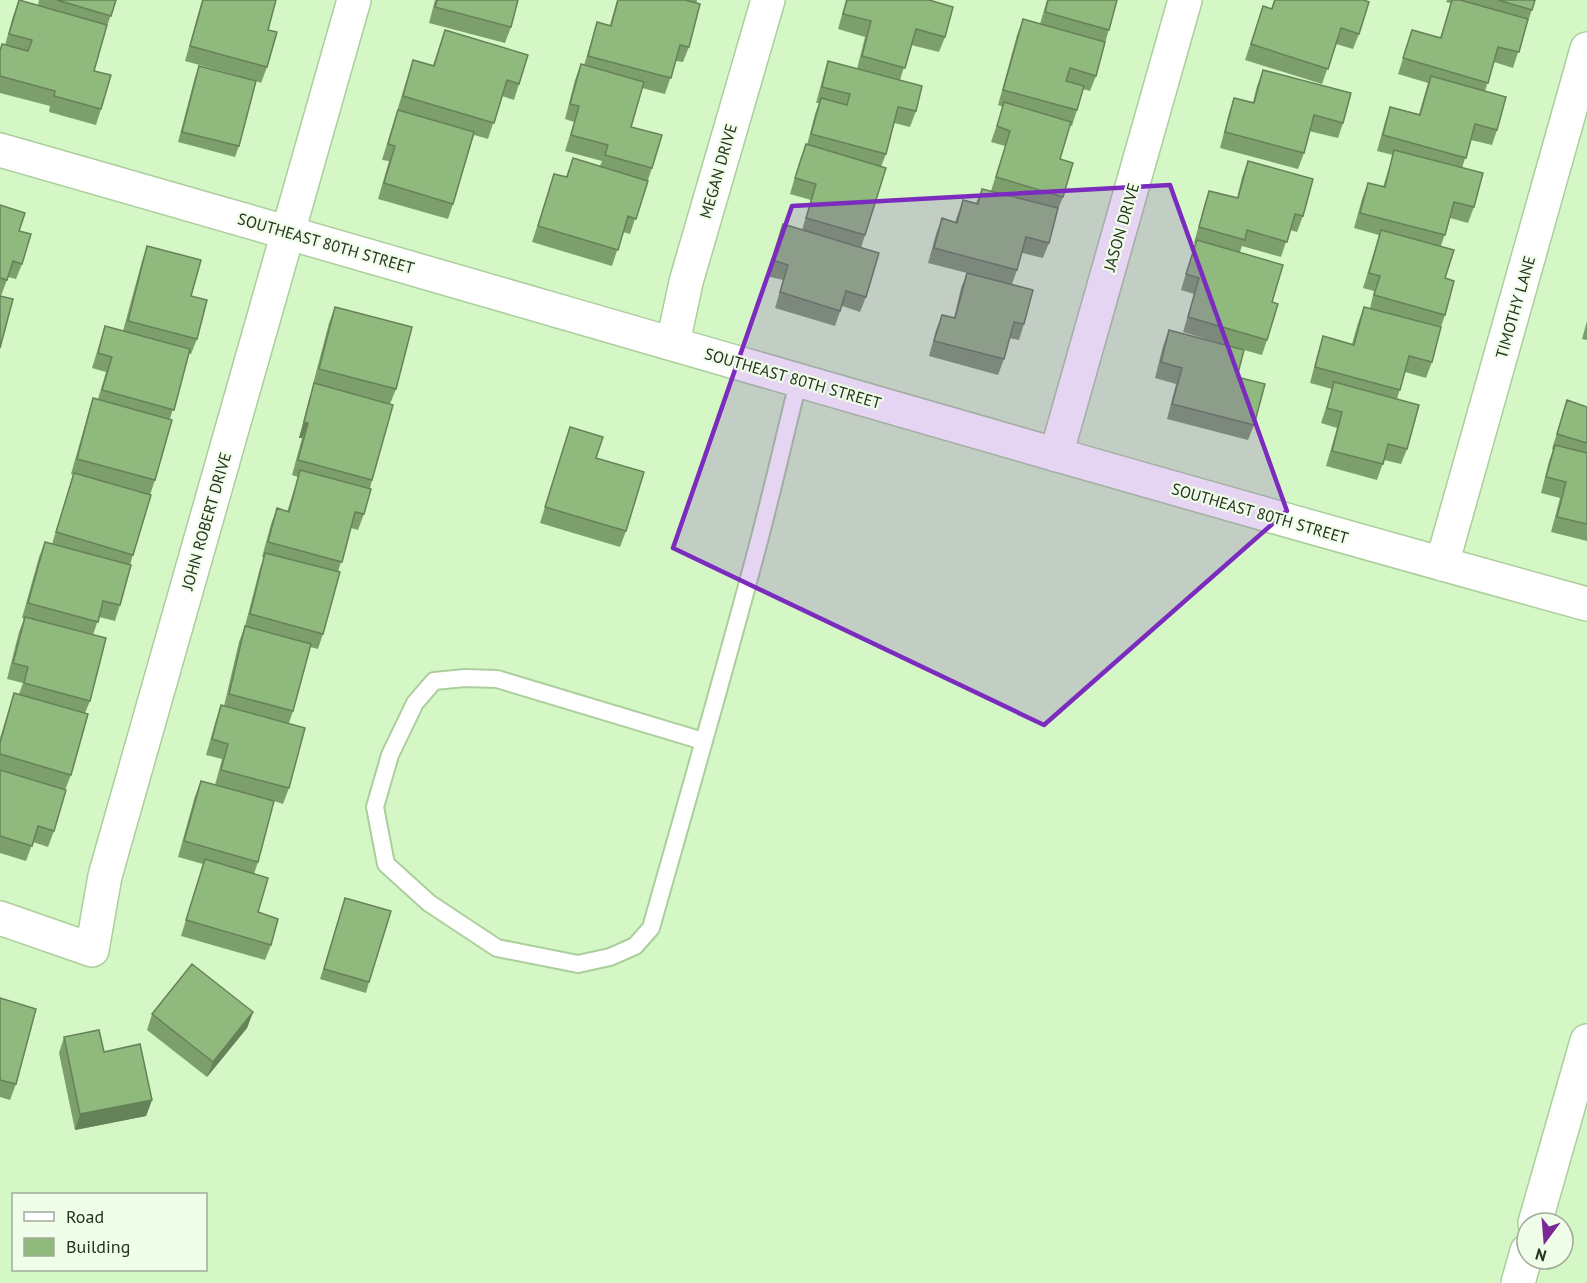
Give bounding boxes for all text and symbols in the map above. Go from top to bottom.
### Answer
street label: MEGAN DRIVE [695,121,741,221]
street label: JASON DRIVE [1099,181,1143,274]
street label: SOUTHEAST 80TH STREET [235,208,417,278]
street label: TIMOTHY LANE [1491,253,1539,361]
street label: SOUTHEAST 80TH STREET [702,343,884,413]
street label: JOHN ROBERT DRIVE [176,450,235,593]
street label: SOUTHEAST 80TH STREET [1169,478,1351,548]
legend [12,1193,207,1271]
text: Road [66,1205,104,1228]
north arrow [1515,1211,1575,1271]
text: Building [66,1235,130,1258]
text: N [1533,1244,1549,1266]

